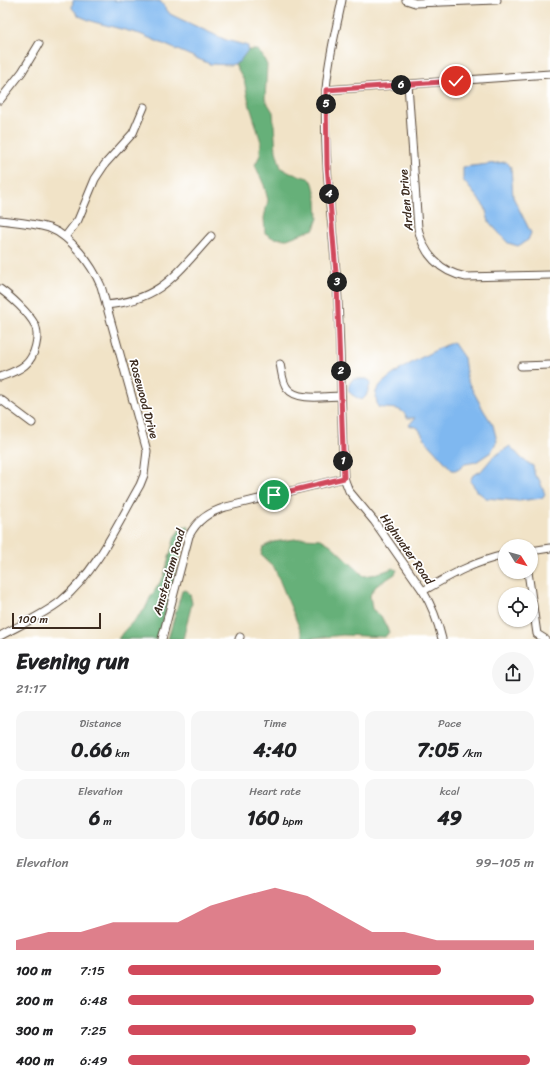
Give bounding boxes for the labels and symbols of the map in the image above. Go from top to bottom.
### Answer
pin [439,64,473,98]
pin: 6 [391,75,411,95]
pin: 5 [316,94,336,114]
street label: Arden Drive [392,168,420,233]
pin: 4 [319,184,339,204]
pin: 3 [327,272,347,292]
street label: Rosewood Drive [123,357,165,441]
pin: 2 [331,361,351,381]
pin: 1 [333,451,353,471]
pin [257,478,291,512]
street label: Highwater Road [374,509,440,590]
street label: Amsterdam Road [146,525,192,619]
north arrow [498,539,538,579]
scale bar [12,611,101,630]

